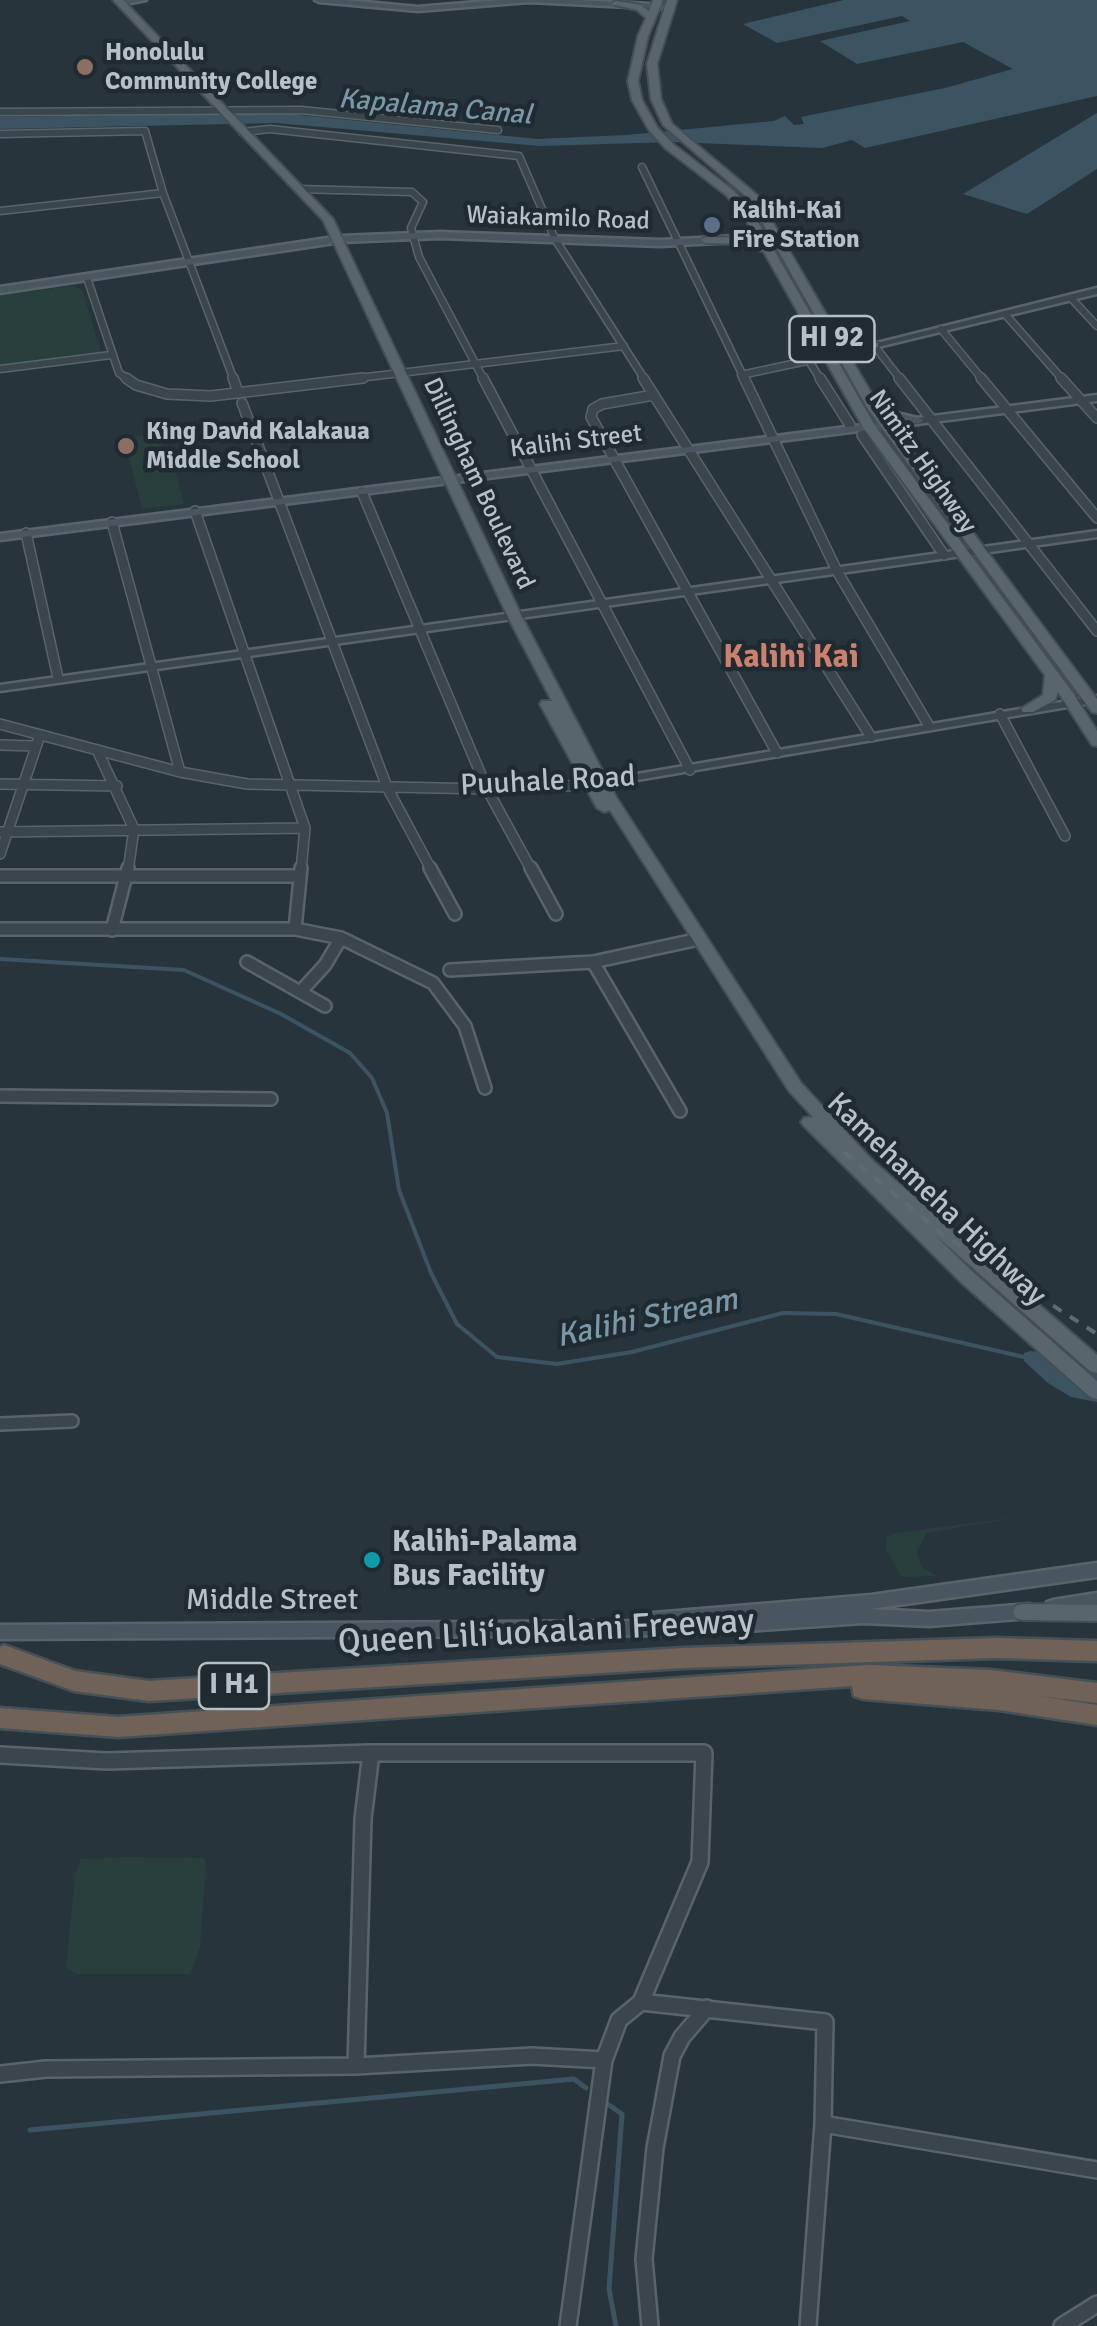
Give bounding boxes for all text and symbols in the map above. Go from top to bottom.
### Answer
place label: Honolulu Community College [105,38,317,97]
marker: Honolulu Community College [74,56,96,78]
water label: Kapalama Canal [337,83,533,133]
place label: Kalihi-Kai Fire Station [732,196,860,255]
street label: Waiakamilo Road [466,201,650,237]
marker: Kalihi-Kai Fire Station [701,214,723,236]
road number: HI 92 [790,316,874,362]
street label: Dillingham Boulevard [416,373,540,595]
street label: Nimitz Highway [862,385,982,539]
place label: King David Kalakaua Middle School [146,417,370,476]
street label: Kalihi Street [508,419,644,465]
marker: King David Kalakaua Middle School [115,435,137,457]
district label: Kalihi Kai [723,640,859,678]
street label: Puuhale Road [460,759,636,805]
street label: Kamehameha Highway [819,1086,1053,1314]
water label: Kalihi Stream [553,1281,741,1357]
place label: Kalihi-Palama Bus Facility [392,1525,577,1596]
marker: Kalihi-Palama Bus Facility [361,1549,383,1571]
street label: Middle Street [186,1583,358,1619]
street label: Queen Liliʻuokalani Freeway [337,1601,755,1665]
road number: I H1 [199,1663,269,1709]

